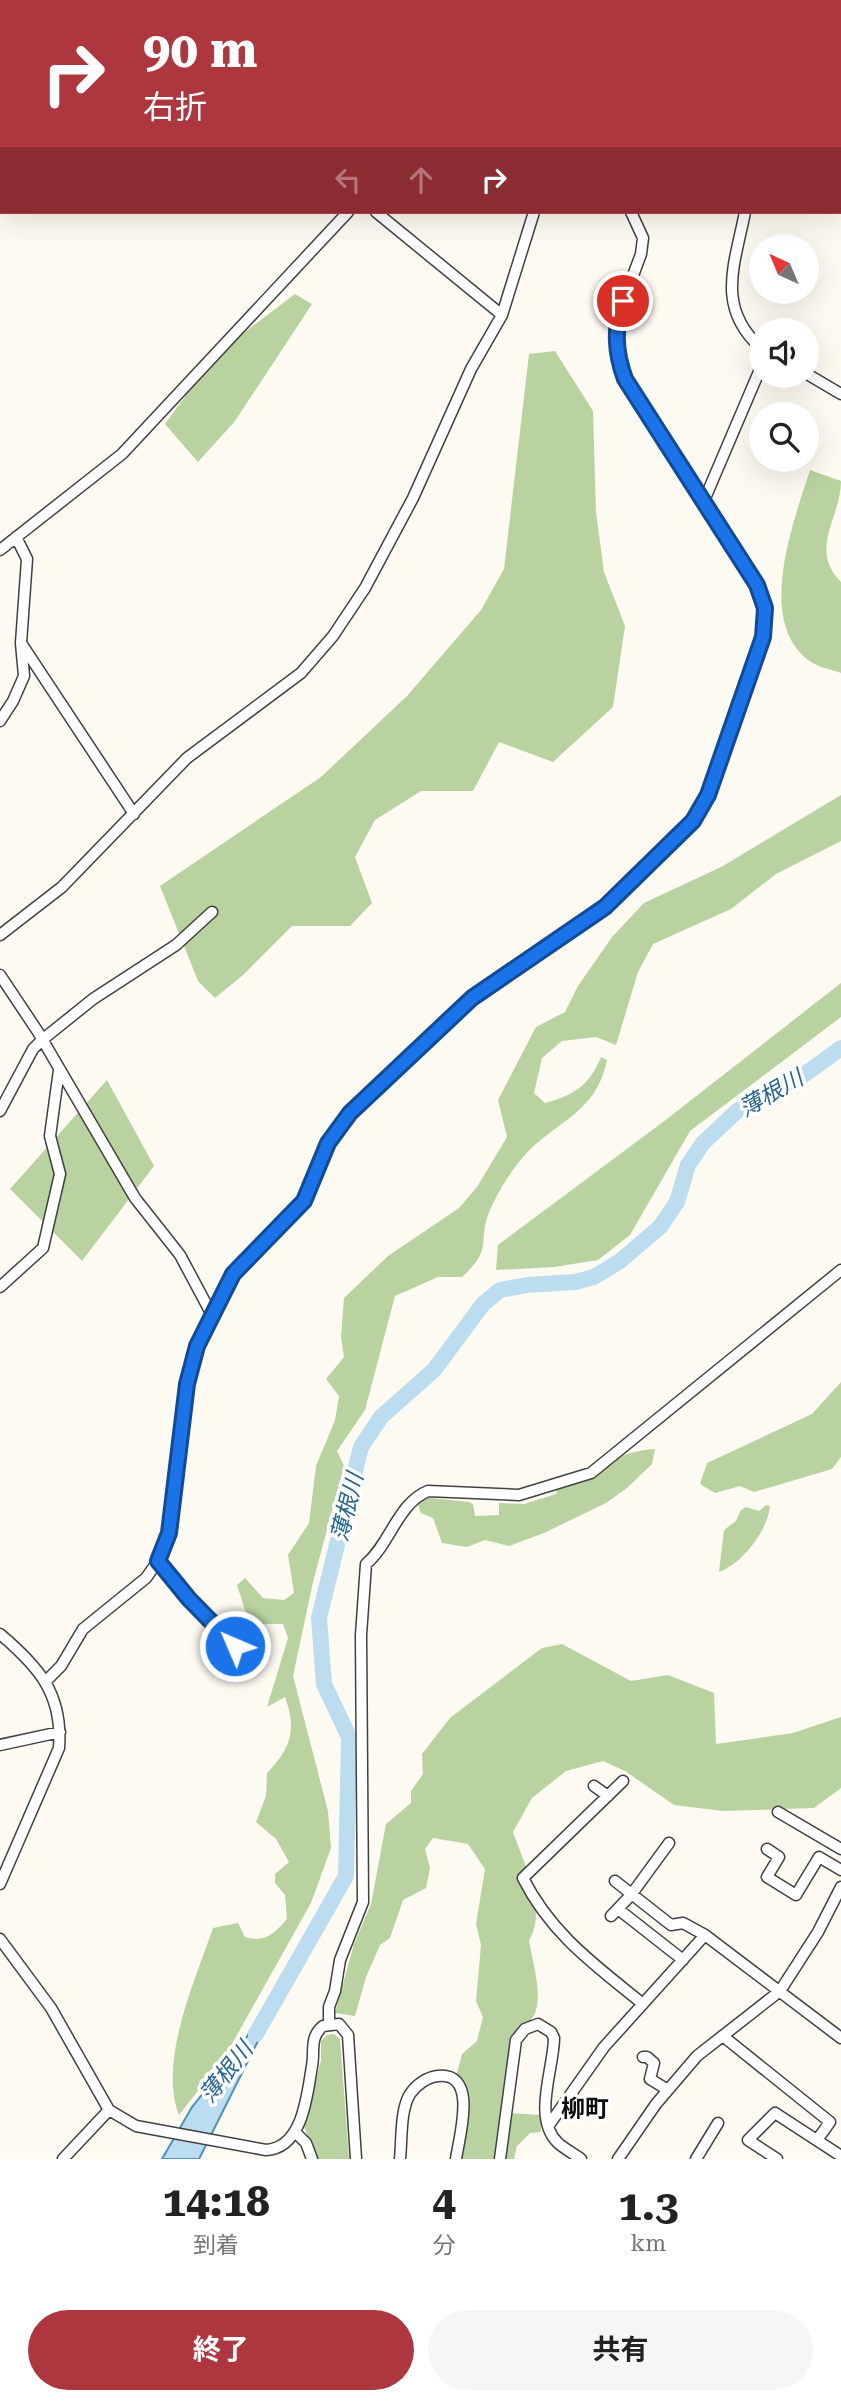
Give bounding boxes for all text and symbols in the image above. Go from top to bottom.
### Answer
text: 90 m [143,22,258,79]
icon: right [28,28,119,119]
text: 右折 [143,88,207,126]
icon: left [329,161,367,199]
icon: ahead [402,161,440,199]
icon: right [475,161,513,199]
north arrow [749,234,819,304]
map controls [749,234,819,472]
pin [593,271,653,331]
icon: arrive [604,282,642,320]
button: sound [749,318,819,388]
button: search [749,402,819,472]
water label: 薄根川 [735,1063,810,1122]
water label: 薄根川 [326,1467,370,1544]
position arrow [198,1609,272,1683]
water label: 薄根川 [195,2034,260,2108]
district label: 柳町 [561,2095,609,2123]
text: 14:18 [163,2177,270,2226]
text: 4 [432,2177,456,2226]
text: 1.3 [618,2181,679,2230]
text: km [631,2230,666,2257]
text: 到着 [193,2232,239,2259]
text: 分 [433,2232,456,2259]
button: 終了 [28,2310,414,2390]
button: 共有 [428,2310,813,2390]

